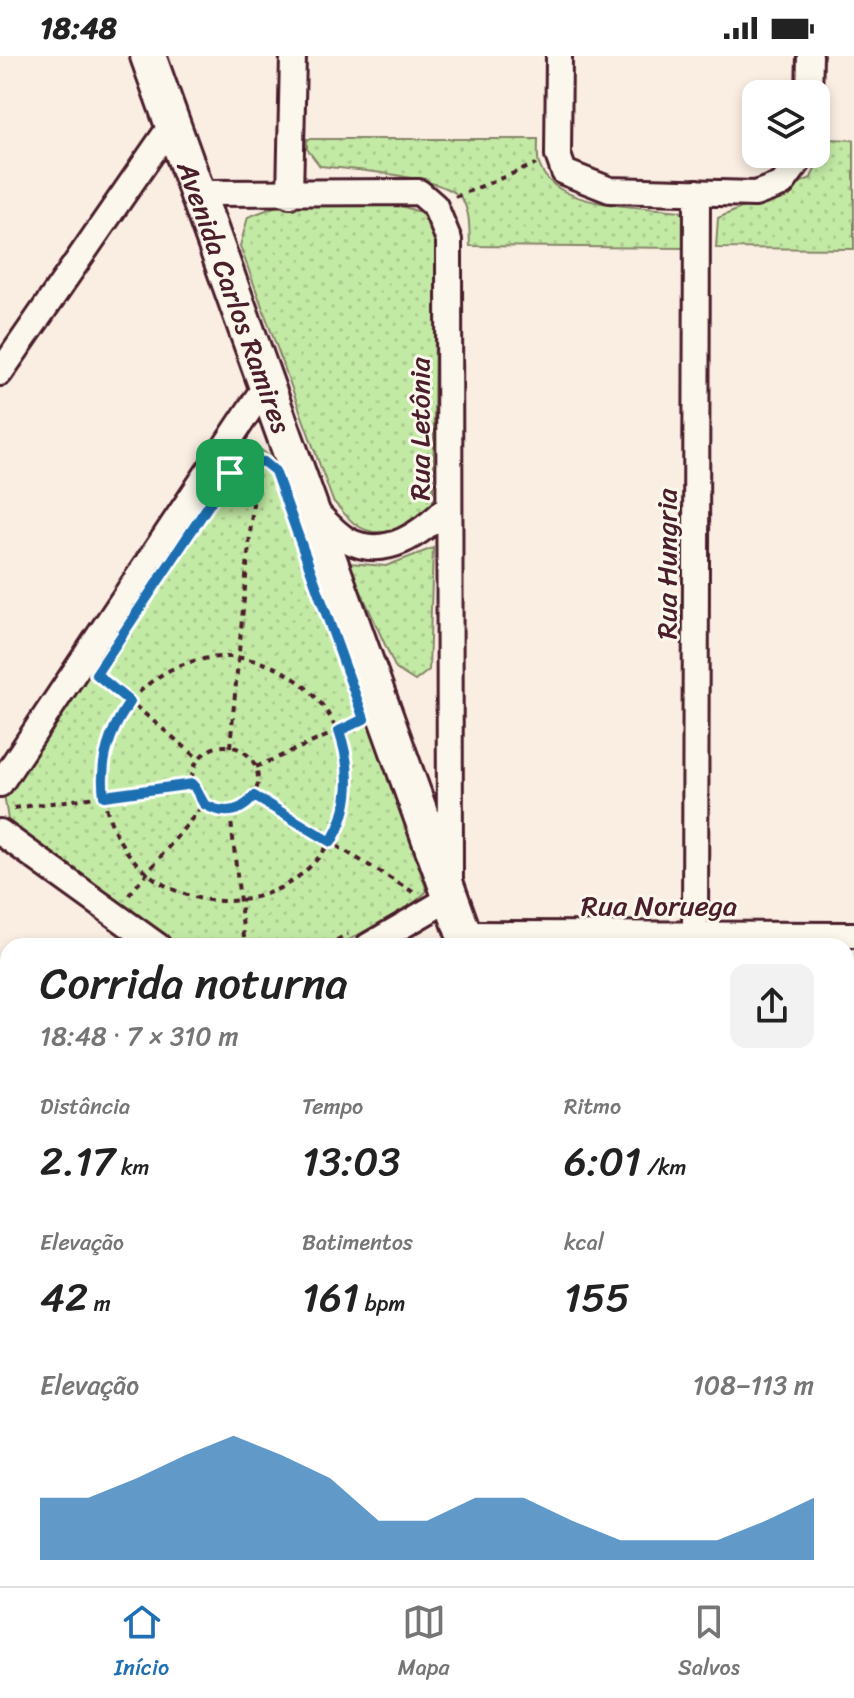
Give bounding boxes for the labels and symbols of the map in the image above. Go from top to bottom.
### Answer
street label: Avenida Carlos Ramires [162,153,306,441]
street label: Rua Letônia [395,357,444,501]
pin [196,439,264,507]
street label: Rua Hungria [642,488,691,639]
street label: Rua Noruega [581,881,737,930]

